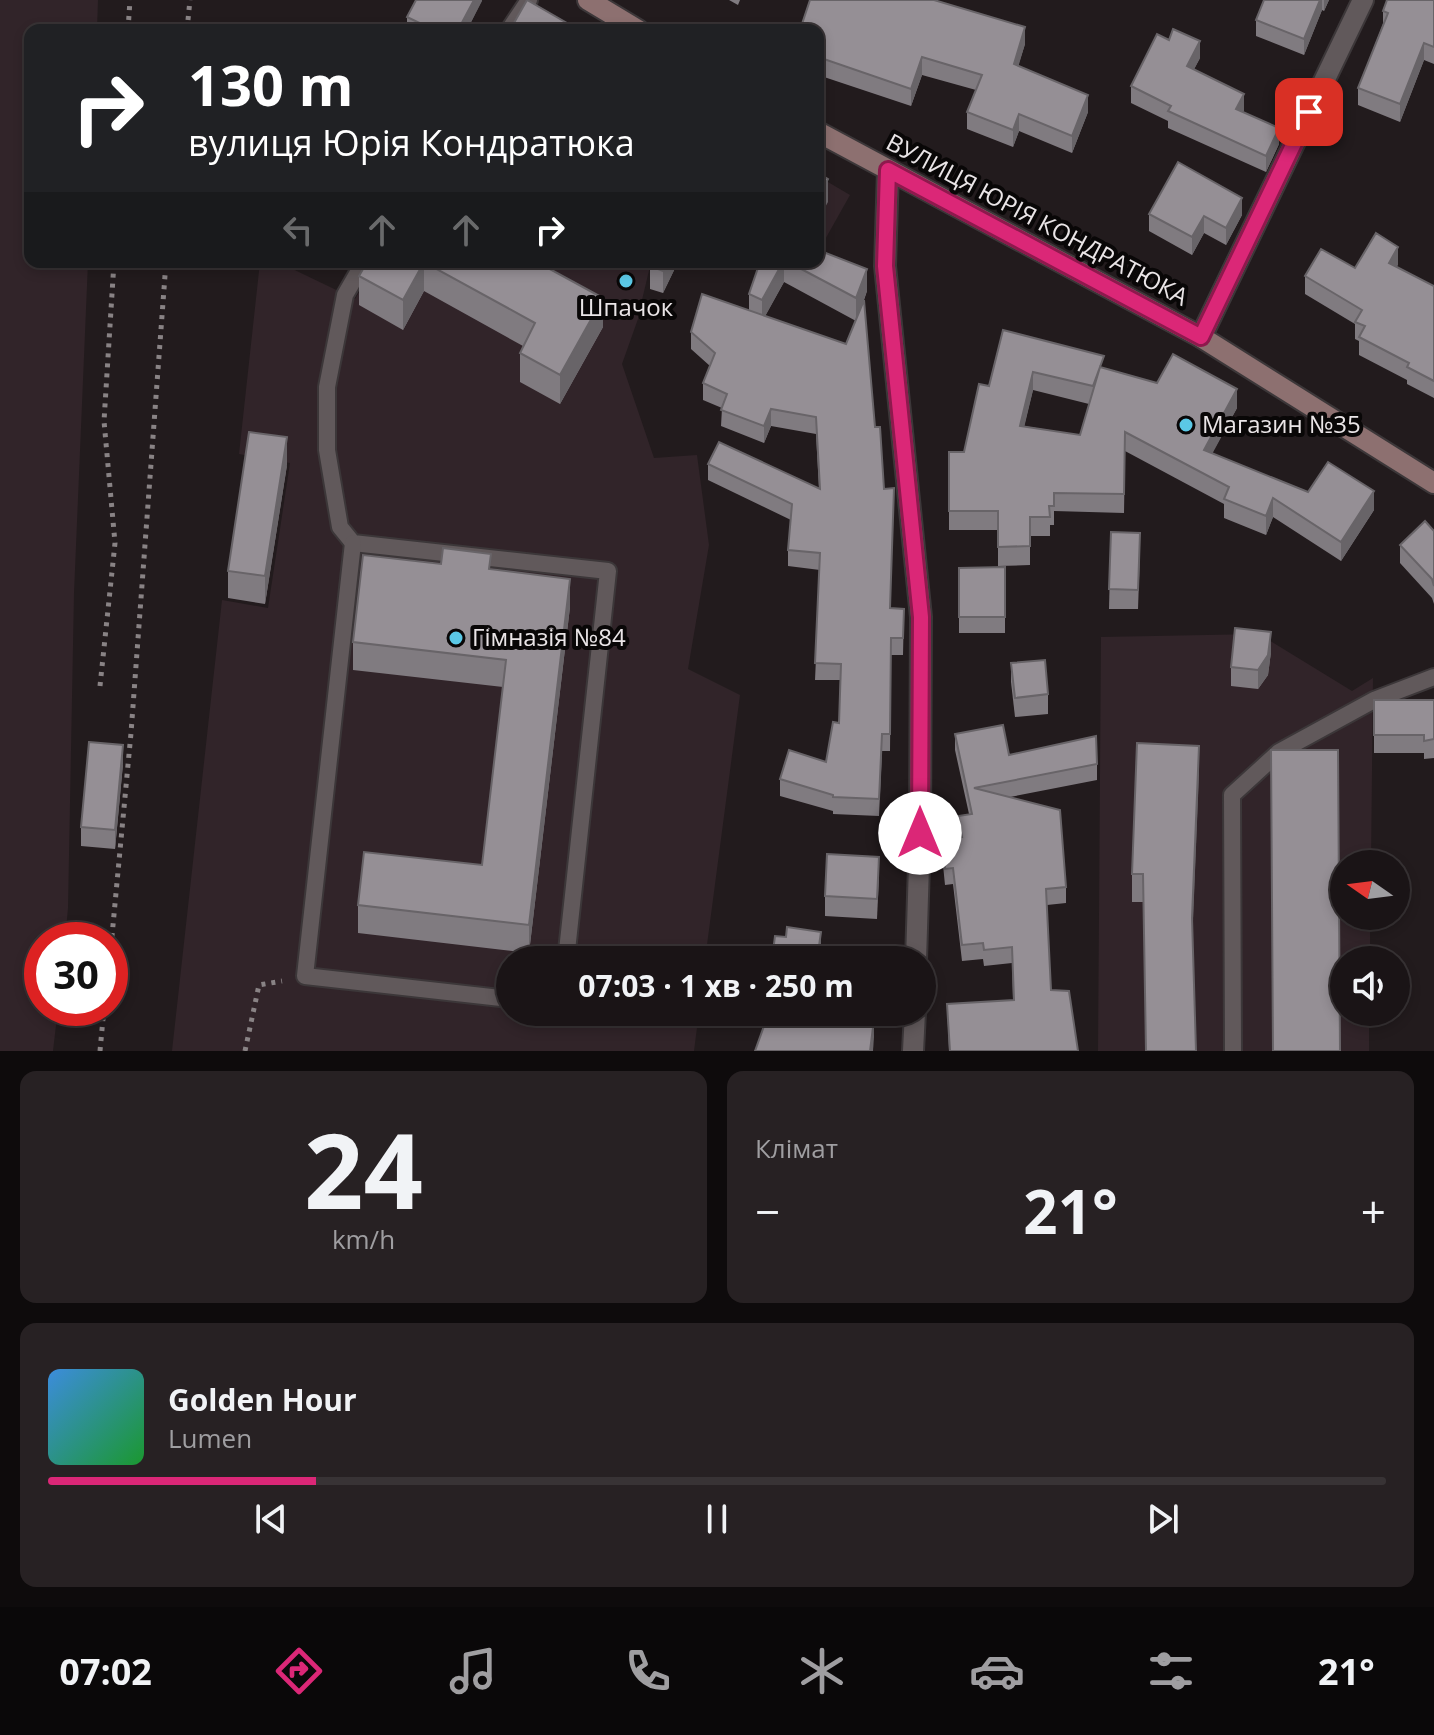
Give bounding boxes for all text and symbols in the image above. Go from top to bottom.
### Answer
text: 130 m [188,46,354,122]
icon: right [56,56,160,160]
pin [1275,78,1343,146]
icon: arrive [1287,90,1331,134]
text: вулиця Юрія Кондратюка [188,118,635,167]
street label: ВУЛИЦЯ ЮРІЯ КОНДРАТЮКА [881,125,1195,313]
icon: left [276,208,320,252]
icon: ahead [360,208,404,252]
icon: ahead [444,208,488,252]
icon: right [528,208,572,252]
marker: Шпачок [617,272,635,290]
place label: Шпачок [579,290,674,323]
place label: Магазин №35 [1202,407,1361,440]
marker: Магазин №35 [1177,416,1195,434]
place label: Гімназія №84 [472,620,626,653]
marker: Гімназія №84 [447,629,465,647]
position arrow [878,791,962,875]
north arrow [1330,850,1410,930]
map controls [1330,850,1410,1026]
speed limit sign: 30 [24,922,128,1026]
button: sound [1330,946,1410,1026]
text: 07:03 · 1 хв · 250 m [578,965,854,1006]
text: 24 [304,1098,423,1239]
text: Клімат [755,1130,838,1166]
text: 21° [1023,1170,1118,1252]
text: − [755,1181,780,1241]
text: + [1361,1181,1386,1241]
text: km/h [332,1221,395,1257]
text: Golden Hour [168,1379,357,1420]
text: Lumen [168,1420,252,1456]
icon: previous [249,1497,293,1541]
icon: pause [695,1497,739,1541]
icon: next [1141,1497,1185,1541]
icon: directions [271,1643,327,1699]
icon: music [445,1643,501,1699]
icon: phone [620,1643,676,1699]
icon: climate [794,1643,850,1699]
icon: car [969,1643,1025,1699]
icon: filters [1143,1643,1199,1699]
text: 07:02 [59,1647,152,1696]
text: 21° [1318,1647,1375,1696]

